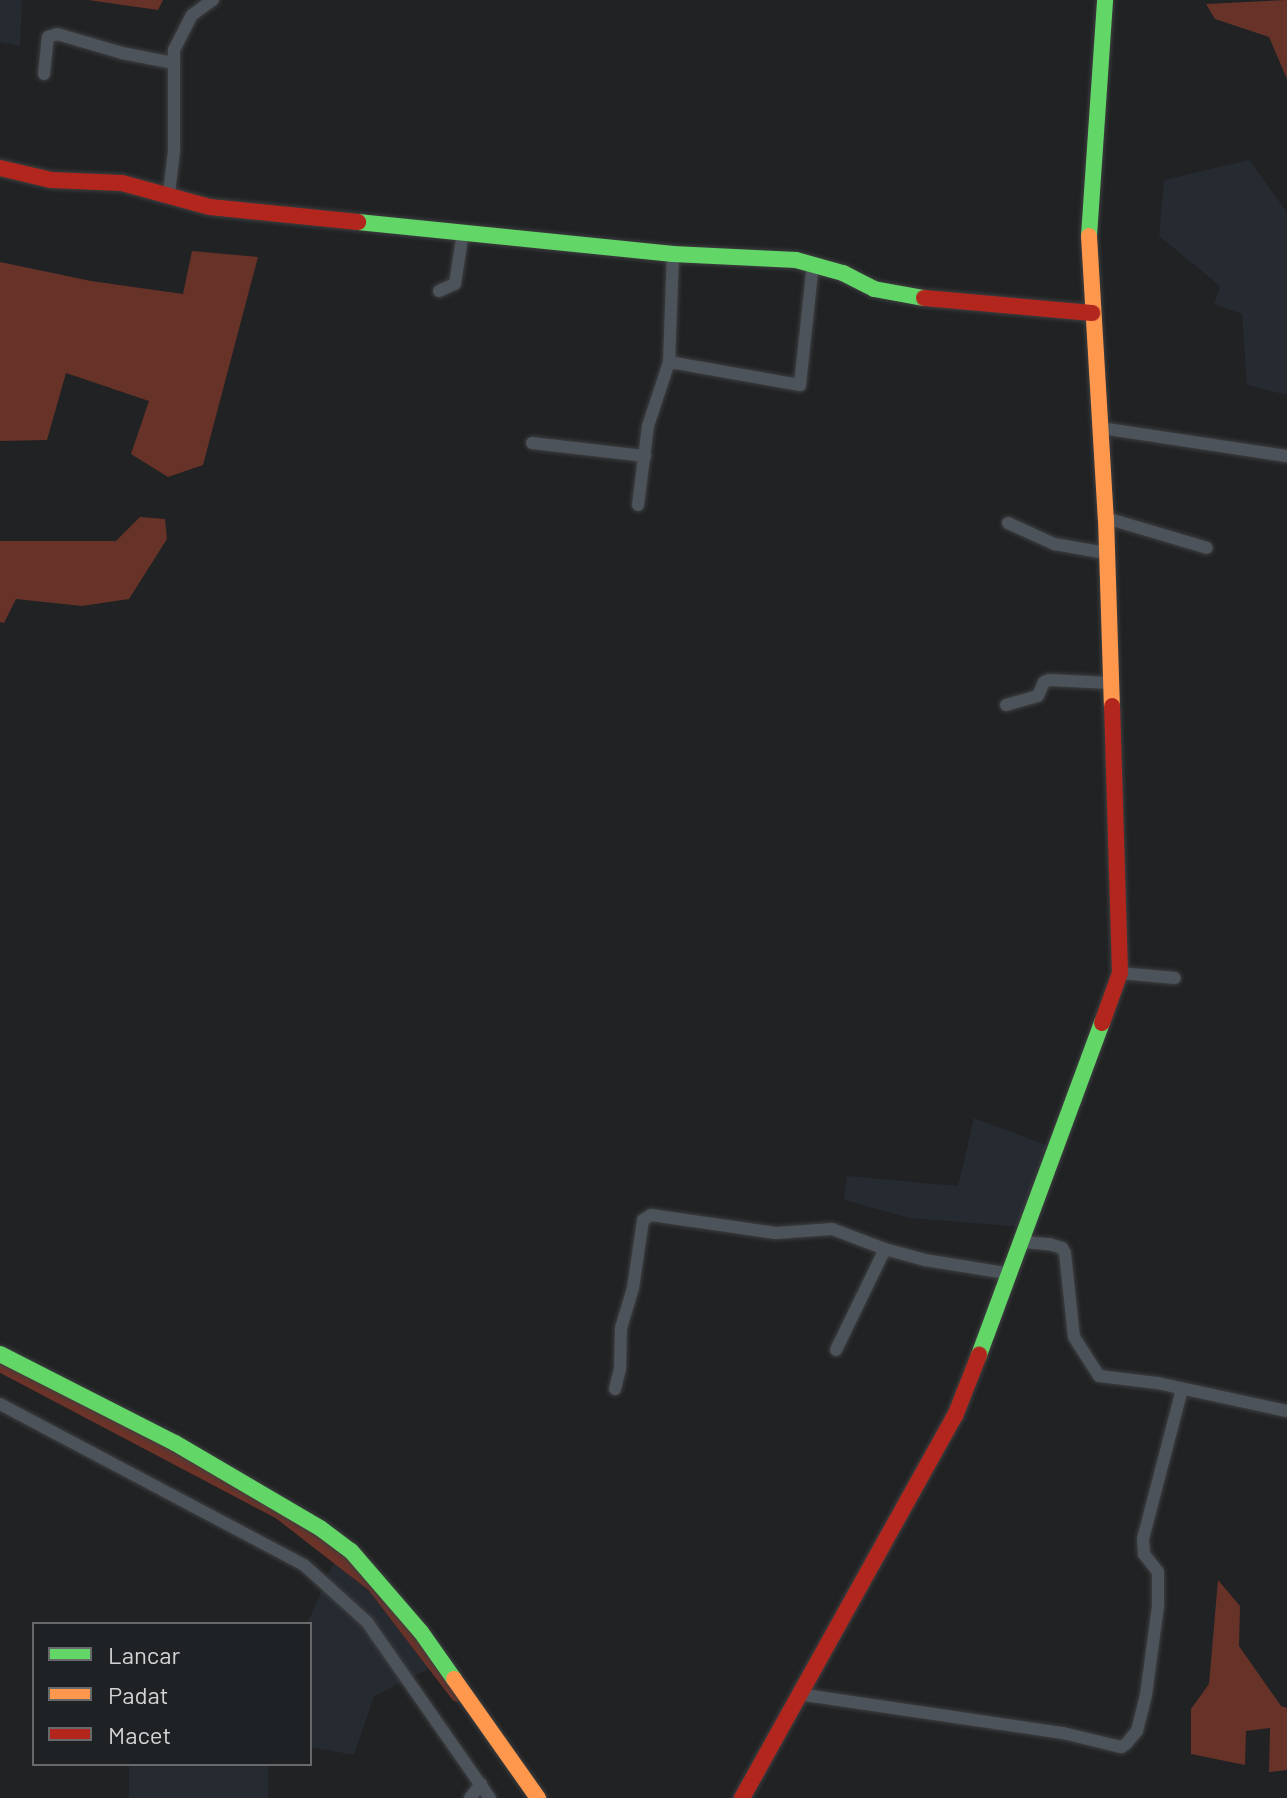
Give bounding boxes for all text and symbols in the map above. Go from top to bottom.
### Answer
legend [32,1622,312,1766]
text: Lancar [108,1640,180,1669]
text: Padat [108,1680,168,1709]
text: Macet [108,1720,171,1749]

